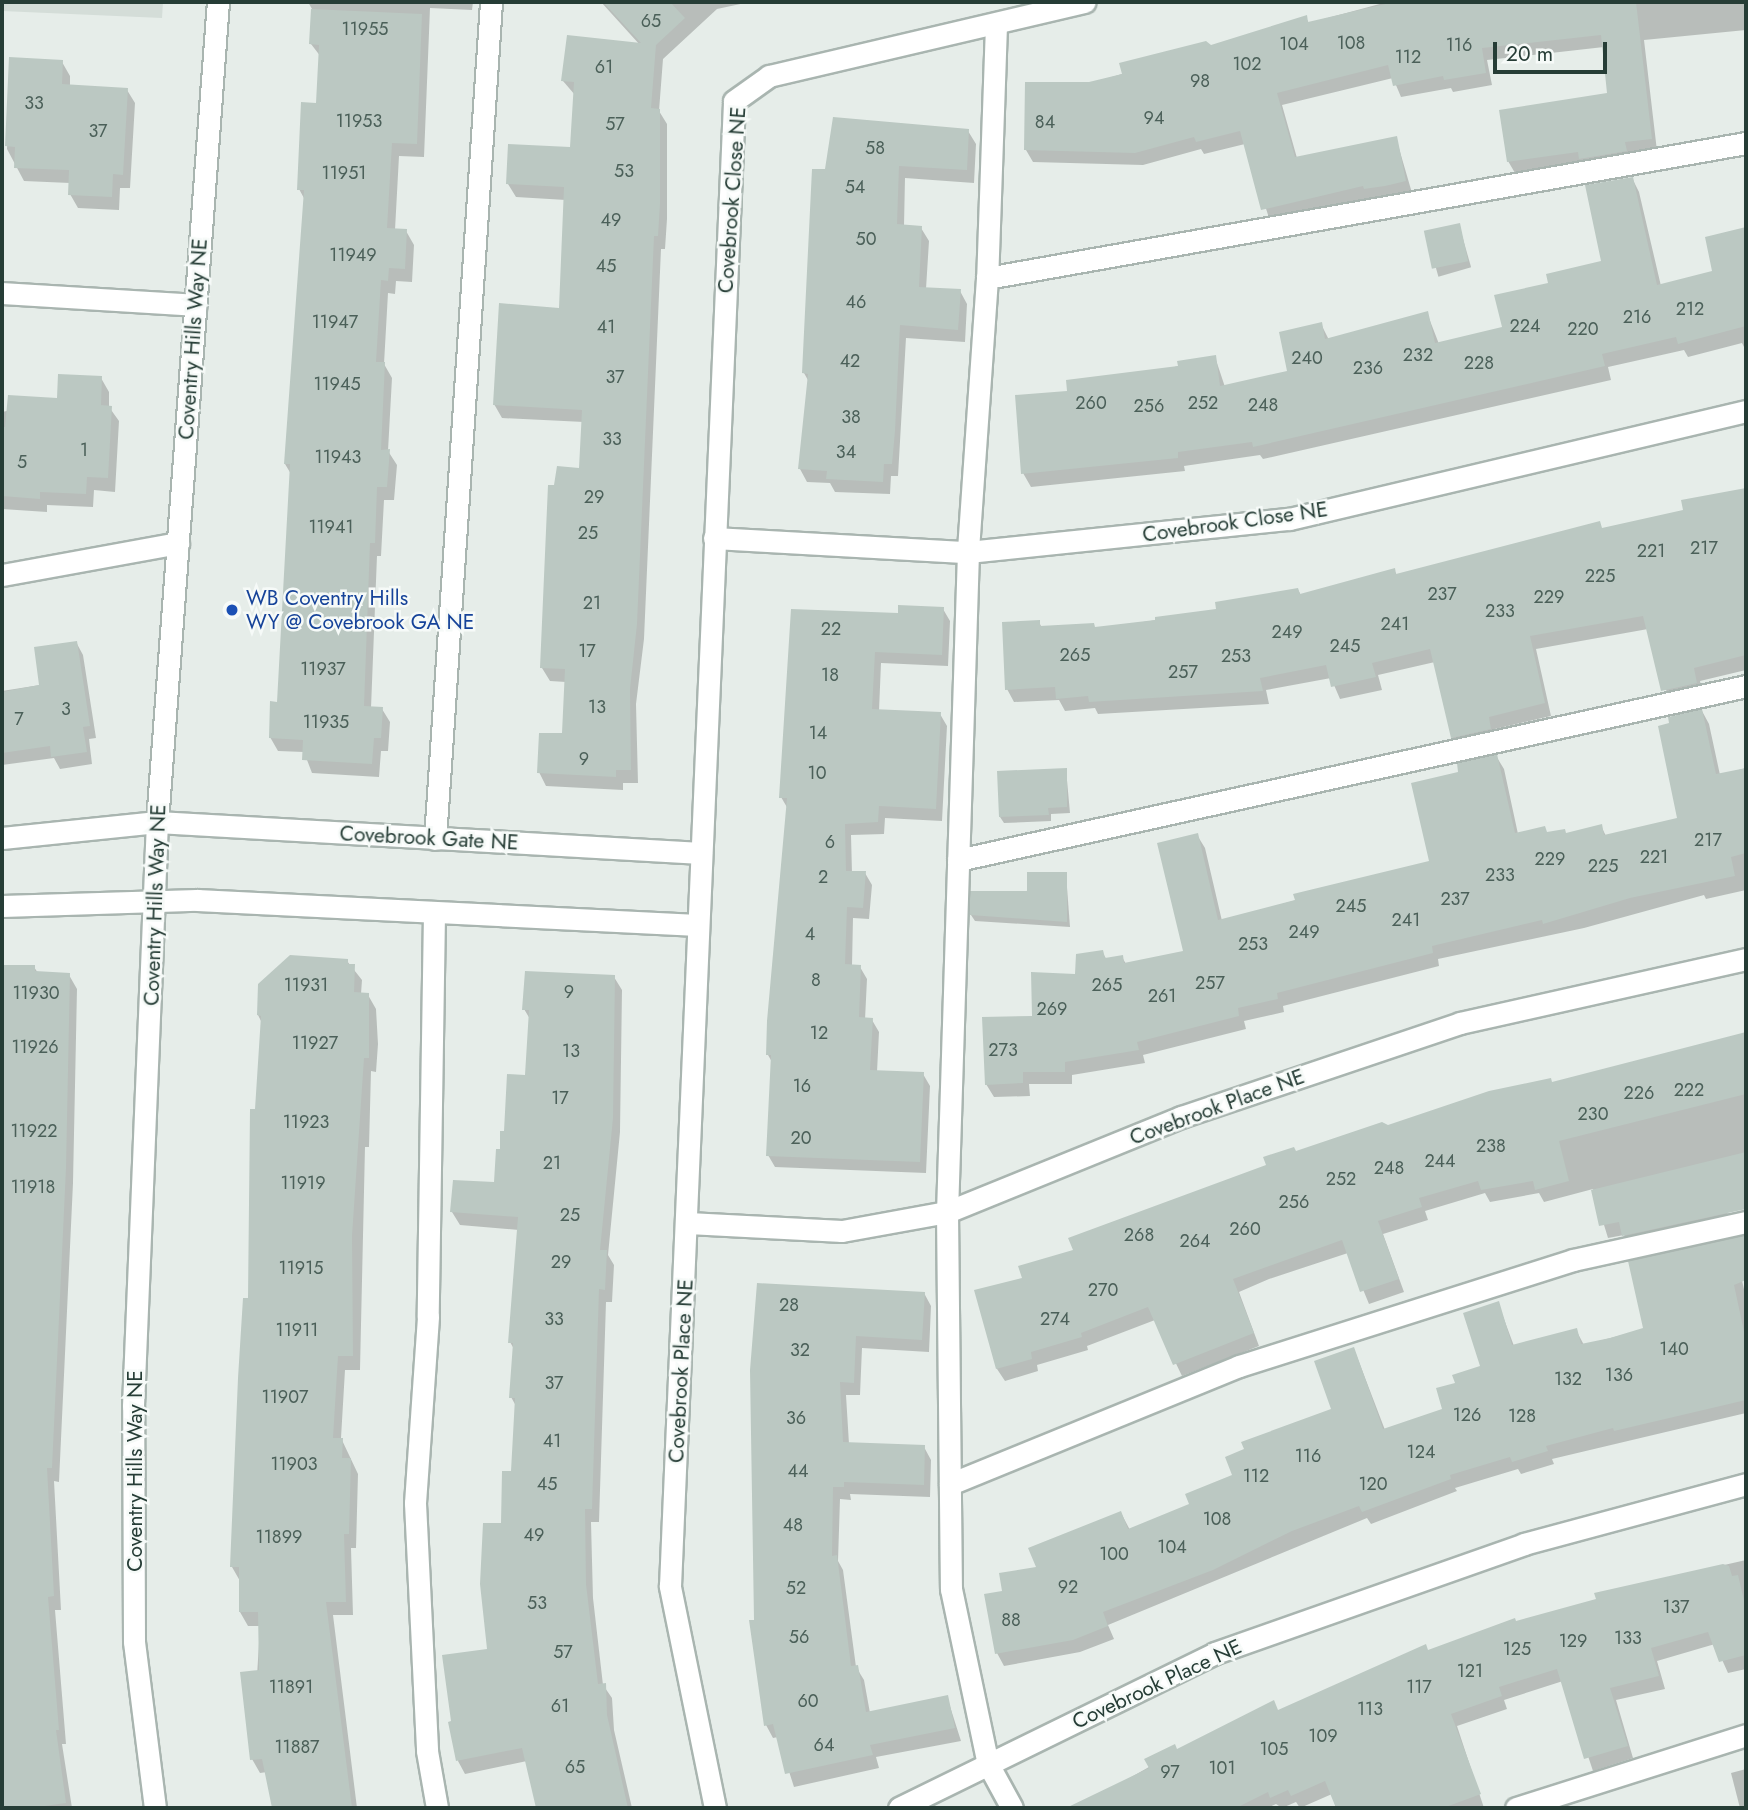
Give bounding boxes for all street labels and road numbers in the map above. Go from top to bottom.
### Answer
street label: Covebrook Close NE [713,106,751,294]
street label: Coventry Hills Way NE [173,238,213,440]
street label: Covebrook Close NE [1141,497,1329,547]
street label: Coventry Hills Way NE [139,804,171,1006]
street label: Covebrook Gate NE [339,821,519,855]
street label: Covebrook Place NE [1126,1064,1308,1150]
street label: Covebrook Place NE [664,1278,698,1464]
street label: Coventry Hills Way NE [122,1370,148,1572]
street label: Covebrook Place NE [1068,1634,1246,1734]

